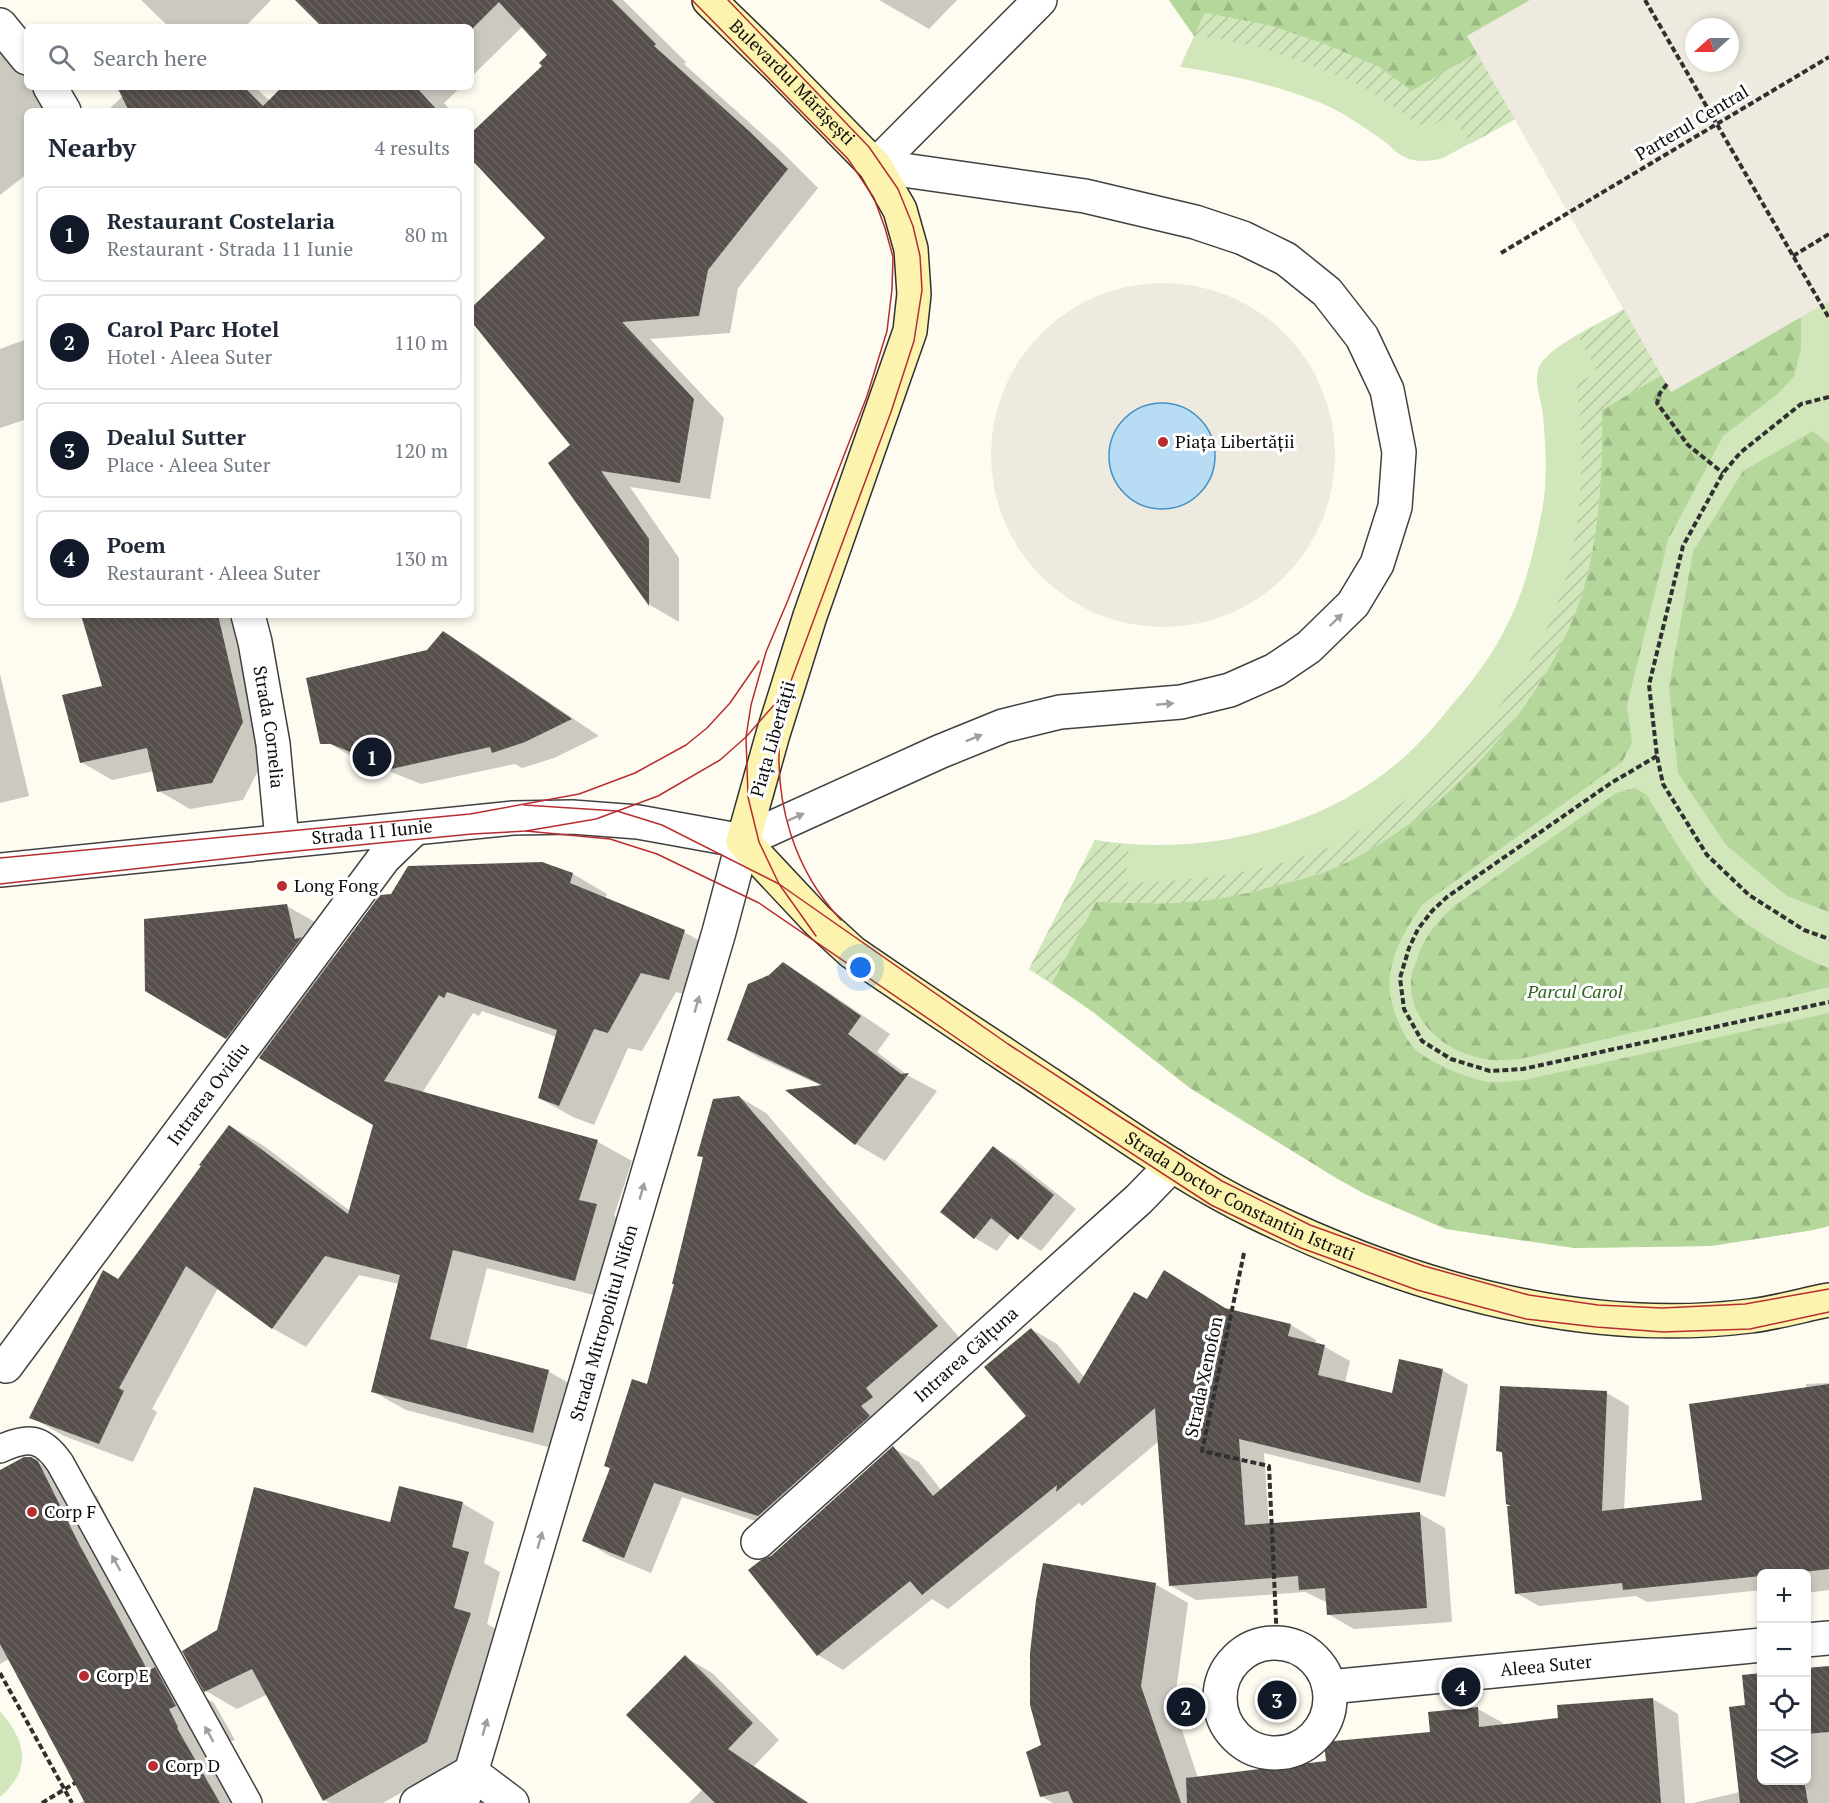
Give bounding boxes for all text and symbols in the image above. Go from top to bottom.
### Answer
street label: Bulevardul Mărășești [725,14,861,150]
north arrow [1685,18,1739,72]
search box [24,24,474,90]
icon: search [45,41,78,74]
text: Search here [93,43,207,72]
street label: Parterul Central [1630,79,1753,166]
text: Nearby [48,130,136,164]
text: 4 results [375,134,450,161]
text: Restaurant Costelaria [107,206,335,235]
text: 1 [64,221,75,248]
text: 80 m [405,221,448,248]
text: Restaurant · Strada 11 Iunie [107,235,353,262]
text: Carol Parc Hotel [107,314,279,343]
text: 2 [64,329,75,356]
text: 110 m [394,329,448,356]
text: Hotel · Aleea Suter [107,343,272,370]
text: Dealul Sutter [107,422,246,451]
place label: Piața Libertății [1175,429,1295,453]
marker: Piața Libertății [1156,435,1170,449]
text: 3 [64,437,75,464]
text: 120 m [394,437,448,464]
text: Place · Aleea Suter [107,451,270,478]
text: Poem [107,530,166,559]
text: 4 [64,545,75,572]
text: 130 m [394,545,448,572]
text: Restaurant · Aleea Suter [107,559,320,586]
one-way arrow [1329,614,1343,628]
street label: Strada Cornelia [248,664,290,789]
street label: Piața Libertății [744,678,800,800]
one-way arrow [1155,699,1174,709]
one-way arrow [965,732,983,742]
pin: 1 [352,734,392,780]
one-way arrow [787,812,804,821]
street label: Strada 11 Iunie [310,813,434,849]
place label: Long Fong [294,873,379,897]
marker: Long Fong [275,879,289,893]
your location [846,953,875,982]
park label: Parcul Carol [1526,979,1623,1003]
one-way arrow [693,995,702,1013]
street label: Intrarea Ovidiu [161,1037,254,1150]
street label: Strada Doctor Constantin Istrati [1121,1125,1359,1266]
one-way arrow [638,1182,647,1200]
street label: Strada Mitropolitul Nifon [563,1221,643,1424]
street label: Intrarea Călțuna [908,1301,1023,1407]
street label: Strada Xenofon [1178,1314,1228,1440]
place label: Corp F [44,1499,96,1523]
marker: Corp F [25,1505,39,1519]
one-way arrow [536,1531,545,1549]
one-way arrow [111,1554,121,1571]
map controls [1757,1569,1811,1785]
button: + [1757,1569,1811,1623]
button: − [1757,1623,1811,1677]
street label: Aleea Suter [1499,1649,1593,1681]
place label: Corp E [96,1663,149,1687]
pin: 4 [1442,1664,1480,1710]
marker: Corp E [77,1669,91,1683]
button: locate [1757,1677,1811,1731]
pin: 3 [1258,1678,1296,1722]
pin: 2 [1166,1684,1206,1730]
one-way arrow [481,1718,490,1736]
one-way arrow [204,1725,214,1742]
button: layers [1757,1731,1811,1785]
place label: Corp D [165,1753,220,1777]
marker: Corp D [146,1759,160,1773]

